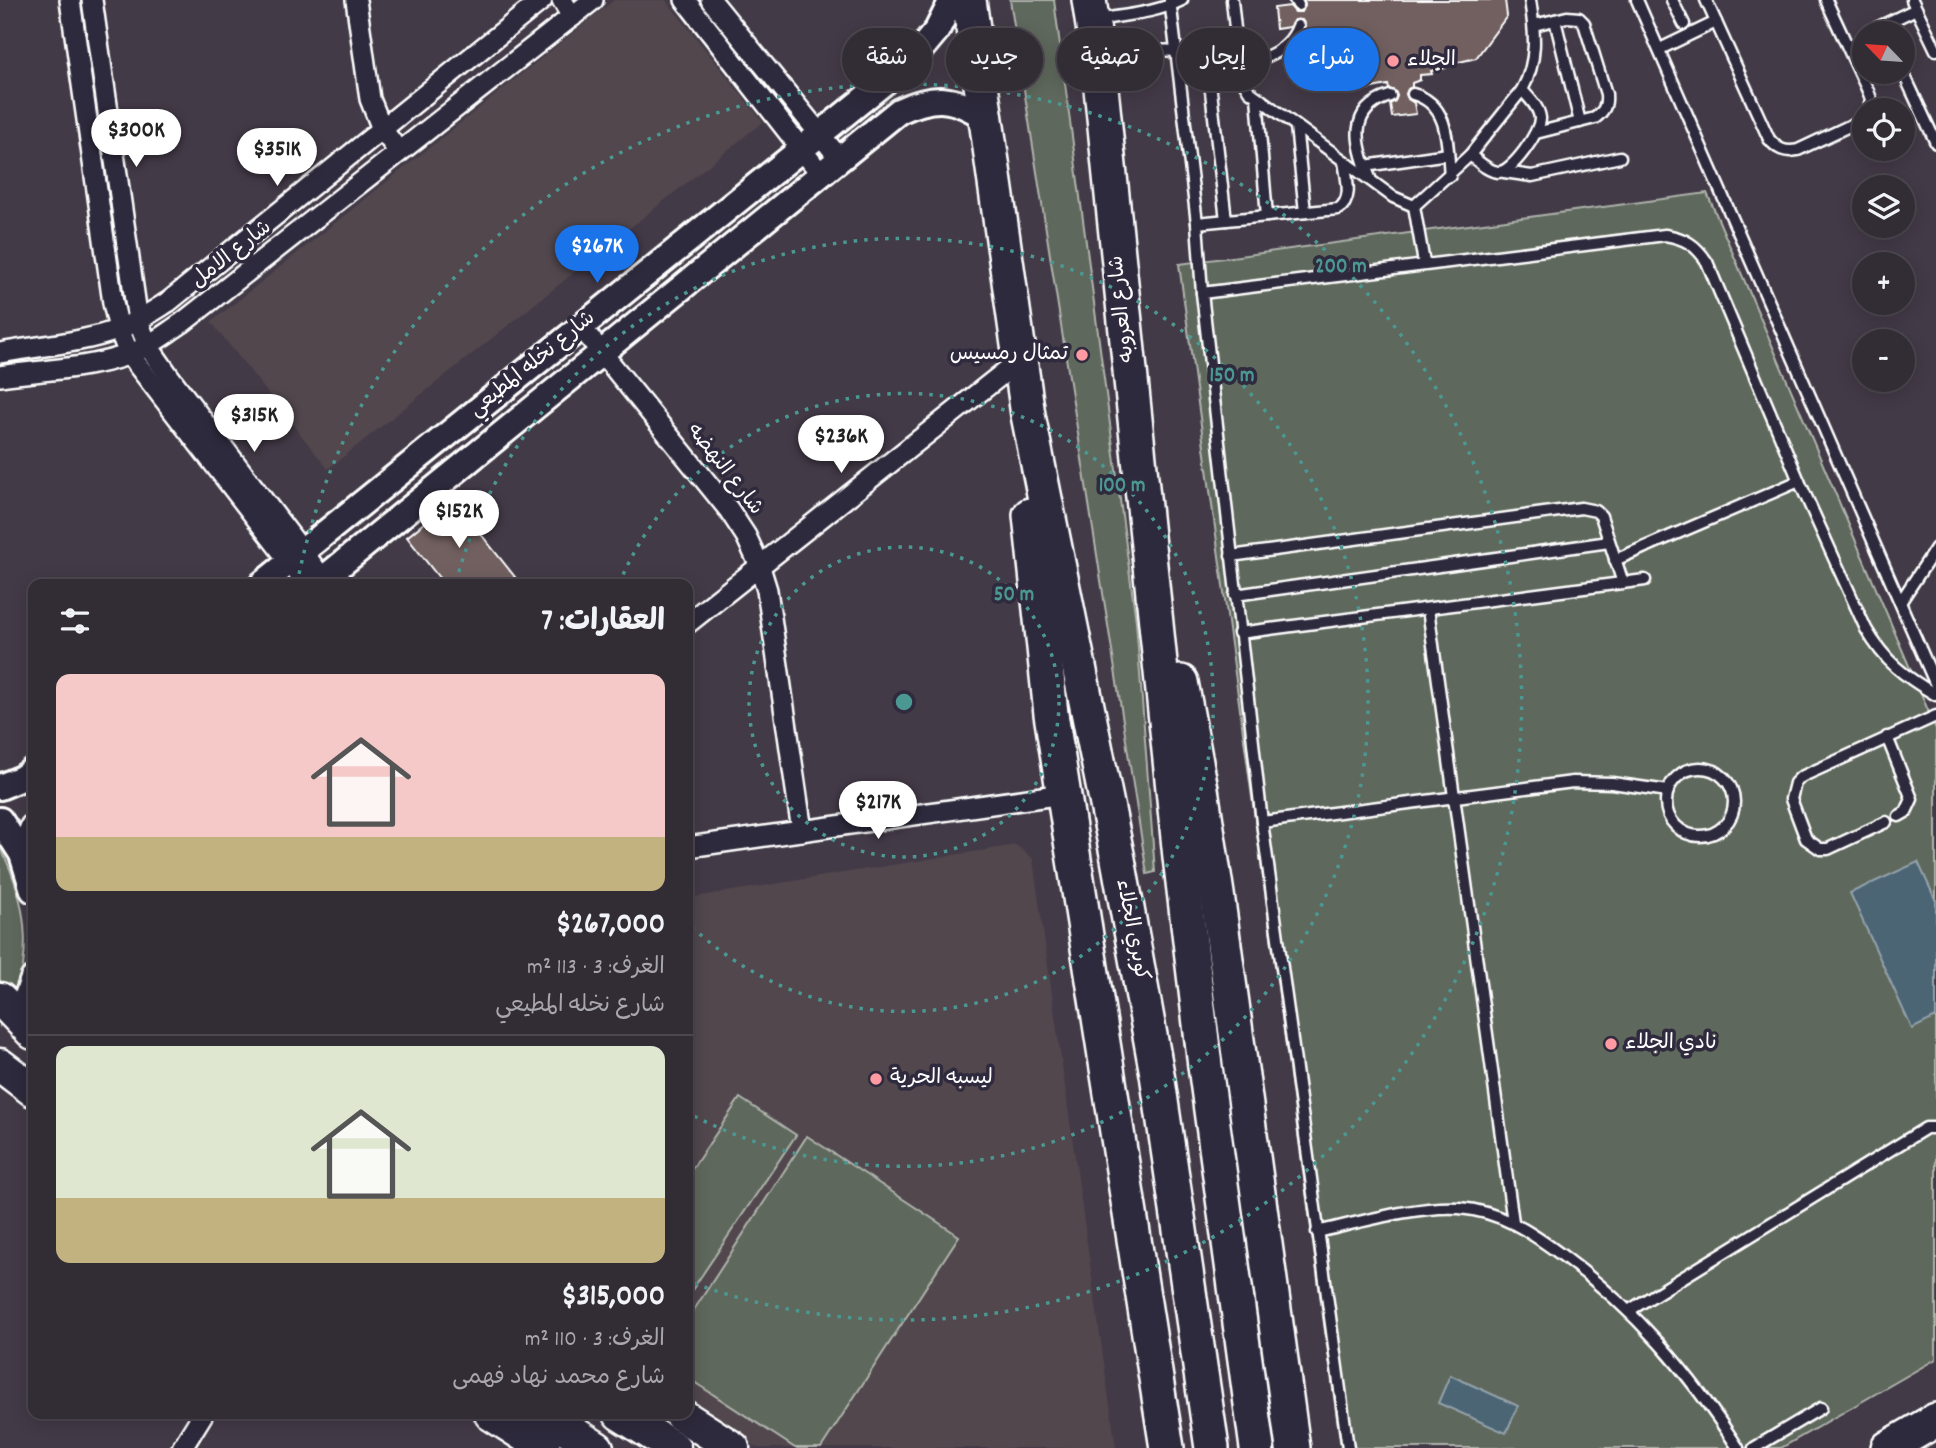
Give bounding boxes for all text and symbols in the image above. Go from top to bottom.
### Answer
north arrow [1852,21,1914,84]
map controls [1852,21,1915,392]
chip: شقة [842,28,932,91]
chip: جديد [946,28,1043,91]
chip: تصفية [1057,28,1163,91]
chip: إيجار [1177,28,1270,91]
chip: شراء [1284,28,1379,91]
place label: الجلاء [1407,46,1456,76]
marker: الجلاء [1385,53,1401,69]
button: locate [1852,98,1915,161]
pin: $300K [87,110,185,169]
text: $300K [107,115,165,148]
pin: $351K [228,128,326,188]
text: $351K [253,134,301,167]
button: layers [1852,175,1915,238]
street label: شارع الامل [185,214,279,296]
pin: $267K [548,226,646,285]
text: $267K [571,231,623,264]
button: + [1852,252,1915,315]
text: 200 m [1315,253,1367,283]
street label: شارع العروبه [1102,254,1144,364]
street label: شارع نخله المطيعي [463,305,603,426]
button: − [1852,329,1915,392]
place label: تمثال رمسيس [950,340,1069,370]
marker: تمثال رمسيس [1074,347,1090,363]
text: 150 m [1209,362,1255,392]
pin: $315K [205,394,303,454]
text: $315K [230,400,278,433]
pin: $236K [792,416,890,475]
street label: شارع النهضه [678,418,770,522]
text: $236K [814,421,868,454]
text: 100 m [1099,472,1145,502]
pin: $152K [410,490,508,550]
text: $152K [435,496,483,529]
text: 50 m [994,581,1034,611]
icon: filters [56,602,94,640]
text: العقارات: 7 [541,602,665,645]
centre of rings [892,690,916,714]
icon: home [298,719,424,845]
pin: $217K [829,782,927,841]
text: $217K [855,787,901,820]
street label: كوبري الجلاء [1106,877,1156,983]
text: $267,000 [556,905,665,948]
text: الغرف: 3 · 113 m² [527,952,665,985]
text: شارع نخله المطيعي [495,990,665,1023]
place label: نادي الجلاء [1625,1029,1717,1059]
marker: نادي الجلاء [1603,1036,1619,1052]
place label: ليسبه الحرية [890,1064,993,1094]
marker: ليسبه الحرية [868,1071,884,1087]
icon: home [298,1091,424,1217]
text: $315,000 [561,1277,665,1320]
text: الغرف: 3 · 110 m² [525,1324,665,1357]
text: شارع محمد نهاد فهمى [452,1362,665,1395]

